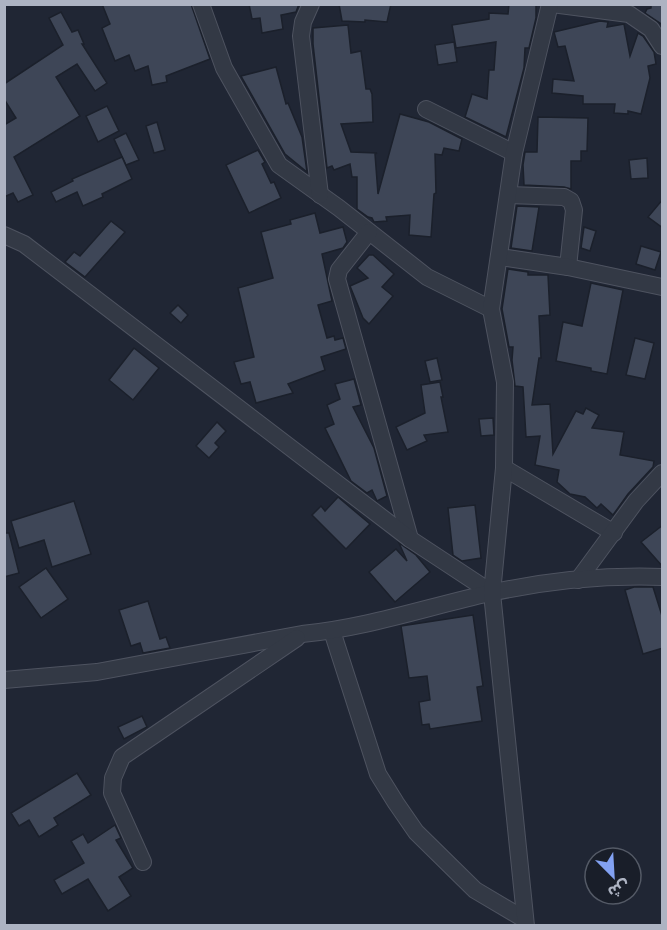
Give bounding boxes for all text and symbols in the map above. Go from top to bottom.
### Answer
north arrow [583,846,643,906]
text: ش [605,875,634,904]

